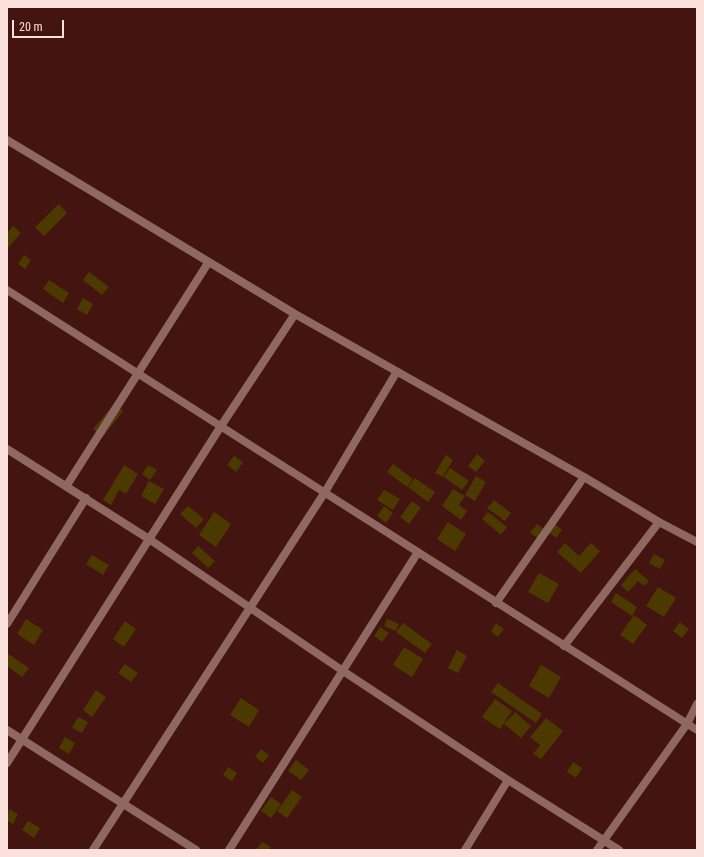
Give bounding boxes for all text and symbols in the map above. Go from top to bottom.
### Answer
scale bar [14,12,66,38]
text: 20 m [19,20,43,34]

